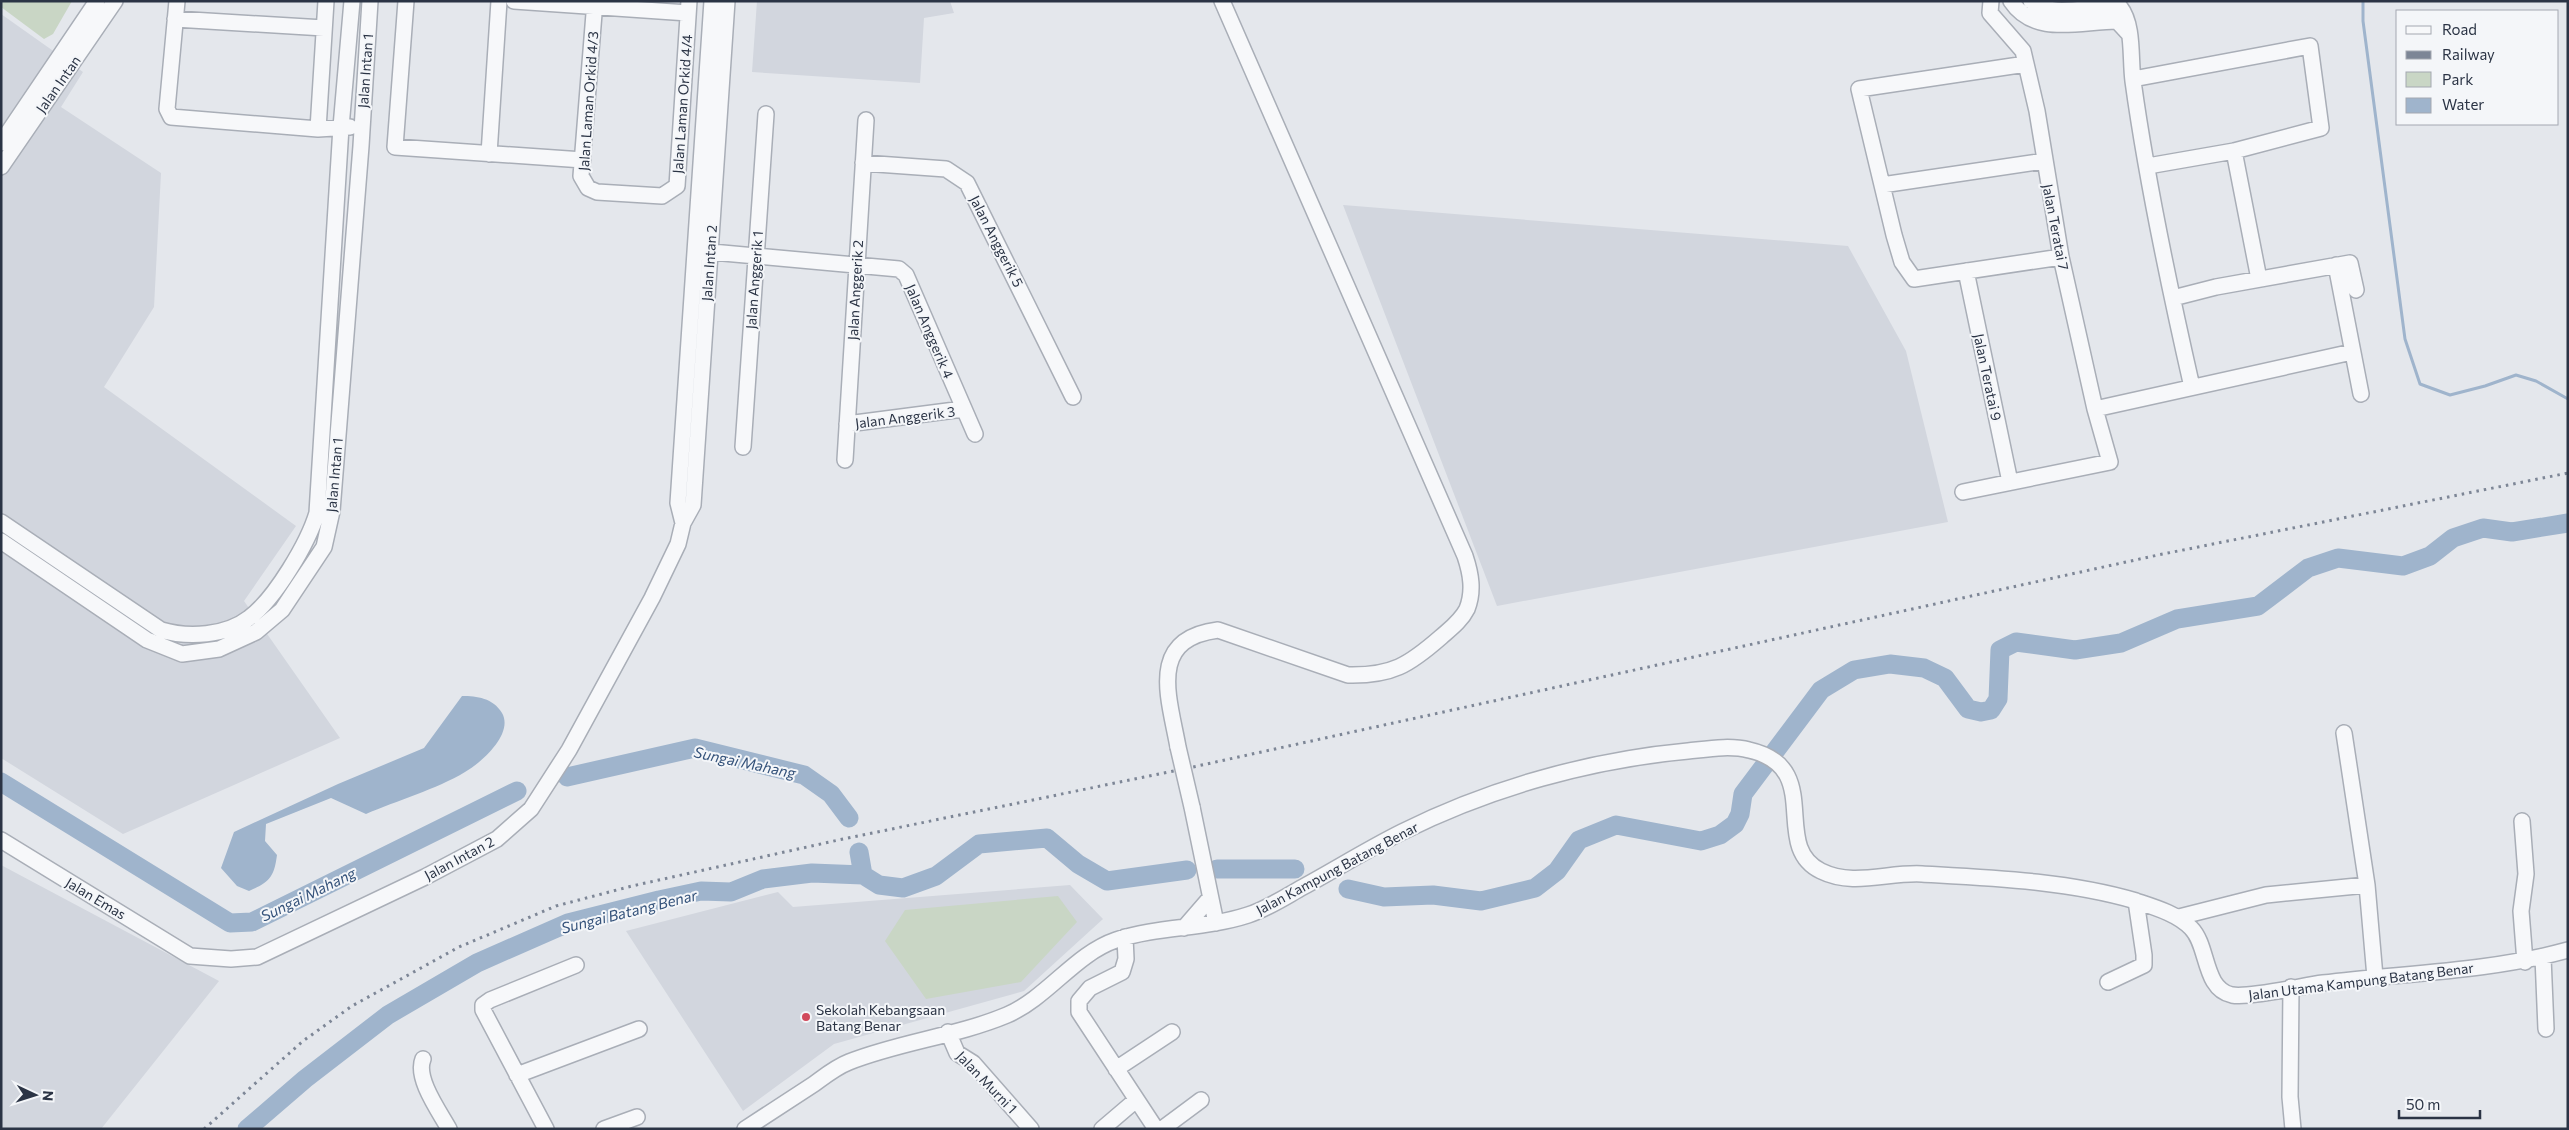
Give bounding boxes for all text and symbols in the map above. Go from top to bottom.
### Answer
legend [2396,10,2559,125]
text: Road [2442,20,2477,38]
street label: Jalan Laman Orkid 4/3 [575,30,601,172]
street label: Jalan Intan 1 [354,33,376,109]
street label: Jalan Laman Orkid 4/4 [669,33,695,174]
text: Railway [2442,45,2495,63]
street label: Jalan Intan [32,52,84,116]
text: Park [2442,70,2473,88]
text: Water [2442,95,2484,113]
street label: Jalan Teratai 7 [2039,182,2073,272]
street label: Jalan Anggerik 5 [967,192,1027,290]
street label: Jalan Intan 2 [698,224,720,302]
street label: Jalan Anggerik 1 [742,230,766,330]
street label: Jalan Anggerik 2 [844,239,866,341]
street label: Jalan Anggerik 4 [902,281,958,381]
street label: Jalan Teratai 9 [1970,332,2006,422]
street label: Jalan Anggerik 3 [854,402,956,432]
street label: Jalan Intan 1 [322,437,346,513]
water label: Sungai Mahang [692,742,798,782]
street label: Jalan Kampung Batang Benar [1253,818,1421,918]
street label: Jalan Intan 2 [421,832,497,883]
water label: Sungai Mahang [257,863,359,925]
street label: Jalan Emas [63,873,129,923]
water label: Sungai Batang Benar [559,885,700,937]
street label: Jalan Utama Kampung Batang Benar [2247,959,2475,1003]
place label: Sekolah Kebangsaan Batang Benar [816,1001,945,1034]
marker: Sekolah Kebangsaan Batang Benar [800,1011,812,1023]
street label: Jalan Murni 1 [953,1047,1021,1117]
north arrow [10,1070,60,1120]
scale bar [2399,1088,2480,1120]
text: N [40,1090,57,1102]
text: 50 m [2406,1095,2440,1113]

